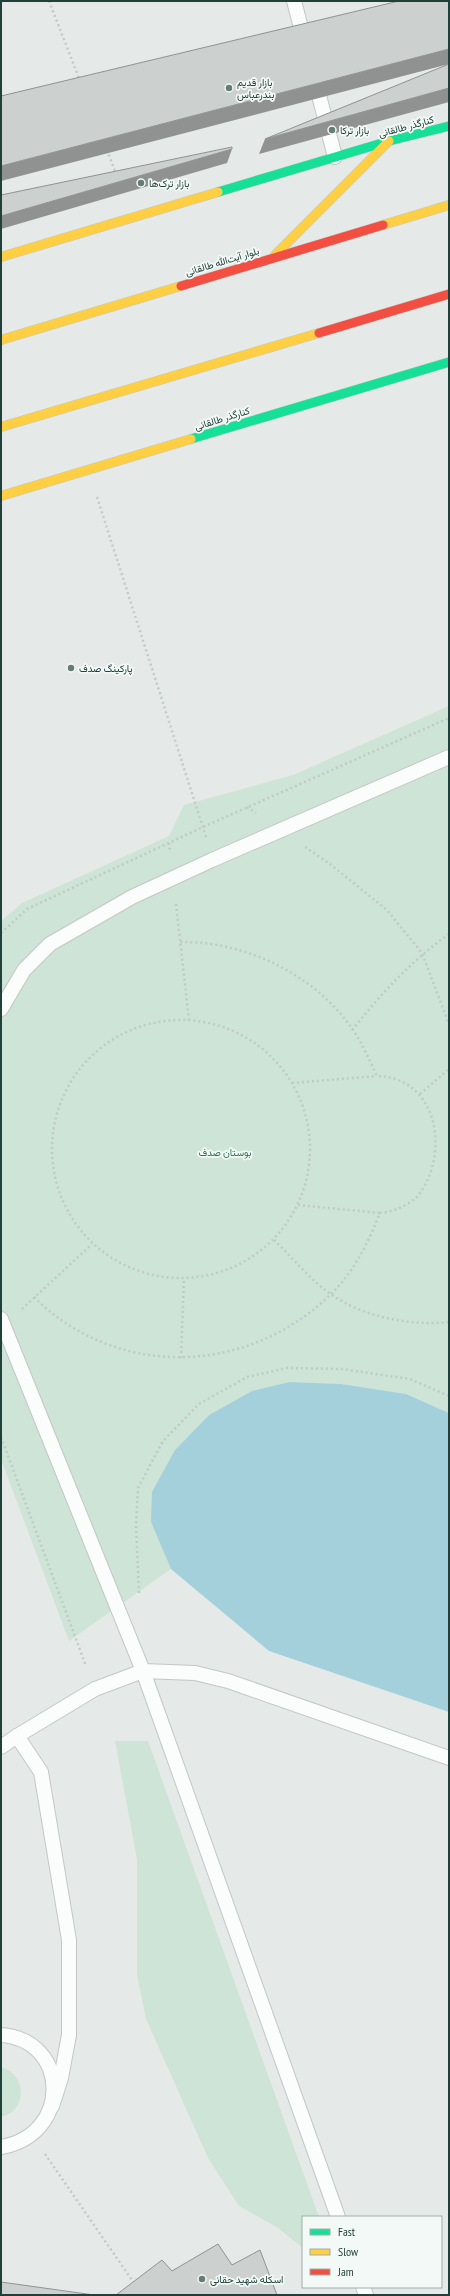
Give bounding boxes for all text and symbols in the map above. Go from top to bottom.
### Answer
place label: بازار قدیم بندرعباس [237,76,274,101]
marker: بازار قدیم بندرعباس [224,83,234,93]
street label: کنارگذر طالقانی [377,113,436,140]
place label: بازار ترکا [340,124,369,137]
marker: بازار ترکا [327,125,337,135]
place label: بازار ترک‌ها [149,177,190,190]
marker: بازار ترک‌ها [136,178,146,188]
street label: بلوار آیت‌الله طالقانی [184,244,261,279]
street label: کنارگذر طالقانی [193,404,252,433]
place label: پارکینگ صدف [79,662,133,676]
marker: پارکینگ صدف [66,663,76,673]
park label: بوستان صدف [199,1146,252,1159]
legend [302,2216,442,2288]
text: Fast [338,2224,356,2239]
text: Slow [338,2244,359,2259]
text: Jam [337,2264,354,2279]
place label: اسکله شهید حقانی [210,2273,283,2286]
marker: اسکله شهید حقانی [197,2274,207,2284]

